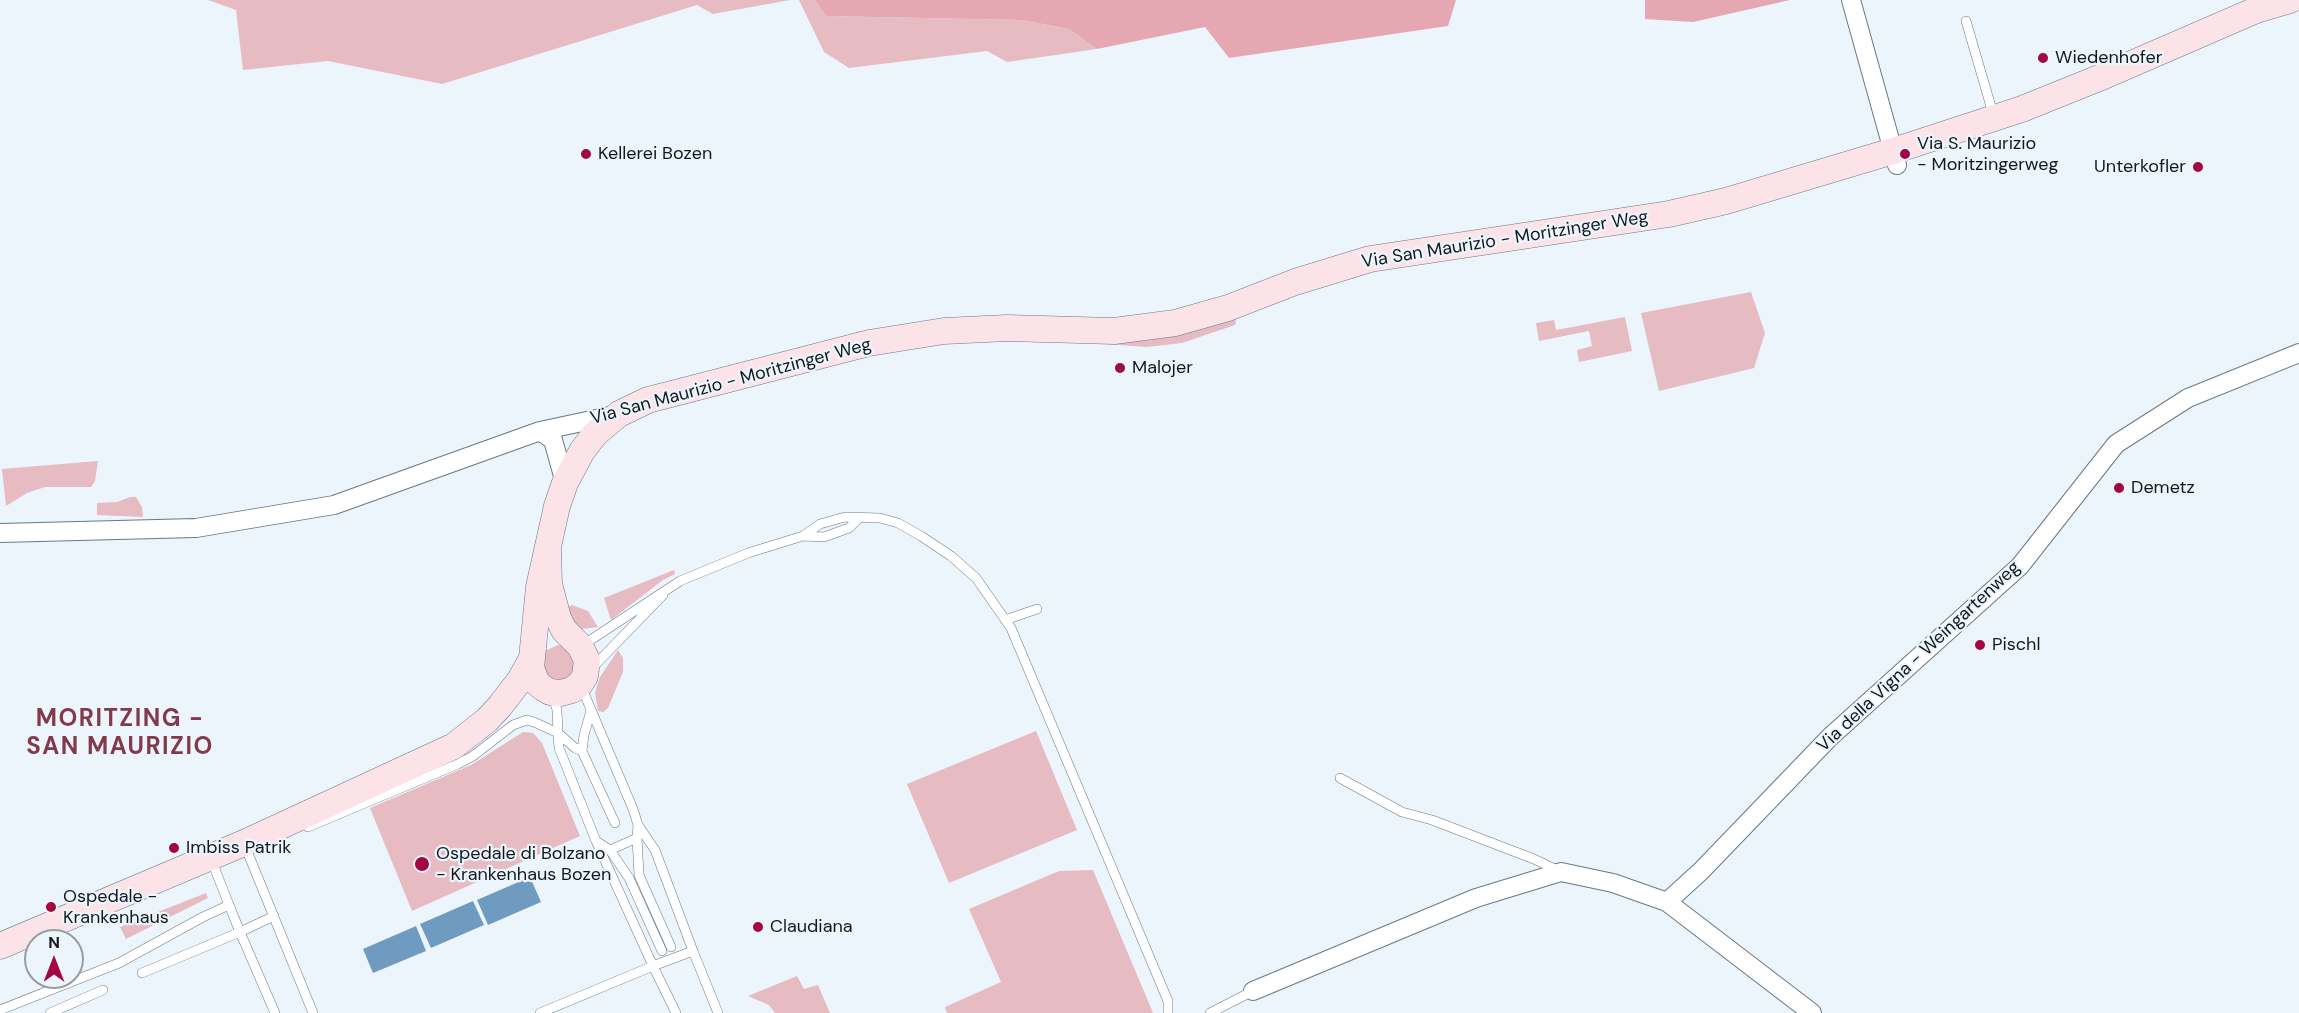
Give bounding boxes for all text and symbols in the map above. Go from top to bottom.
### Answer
place label: Wiedenhofer [2055,47,2162,69]
marker: Wiedenhofer [2036,51,2050,65]
place label: Via S. Maurizio - Moritzingerweg [1917,133,2058,176]
place label: Kellerei Bozen [598,143,712,165]
marker: Kellerei Bozen [579,147,593,161]
marker: Via S. Maurizio - Moritzingerweg [1898,147,1912,161]
place label: Unterkofler [2094,156,2186,178]
marker: Unterkofler [2191,160,2205,174]
street label: Via San Maurizio - Moritzinger Weg [1360,207,1650,273]
street label: Via San Maurizio - Moritzinger Weg [588,334,874,430]
place label: Malojer [1132,357,1193,379]
marker: Malojer [1113,361,1127,375]
place label: Demetz [2131,477,2195,499]
marker: Demetz [2112,481,2126,495]
street label: Via della Vigna - Weingartenweg [1813,557,2025,757]
place label: Pischl [1992,634,2040,656]
marker: Pischl [1973,638,1987,652]
district label: MORITZING - SAN MAURIZIO [26,706,214,762]
place label: Imbiss Patrik [186,837,291,859]
marker: Imbiss Patrik [167,841,181,855]
place label: Ospedale di Bolzano - Krankenhaus Bozen [436,843,611,886]
marker: Ospedale di Bolzano - Krankenhaus Bozen [413,855,431,873]
place label: Ospedale - Krankenhaus [63,886,169,928]
marker: Ospedale - Krankenhaus [44,900,58,914]
place label: Claudiana [770,916,853,938]
marker: Claudiana [751,920,765,934]
north arrow [24,929,84,989]
text: N [48,932,60,953]

